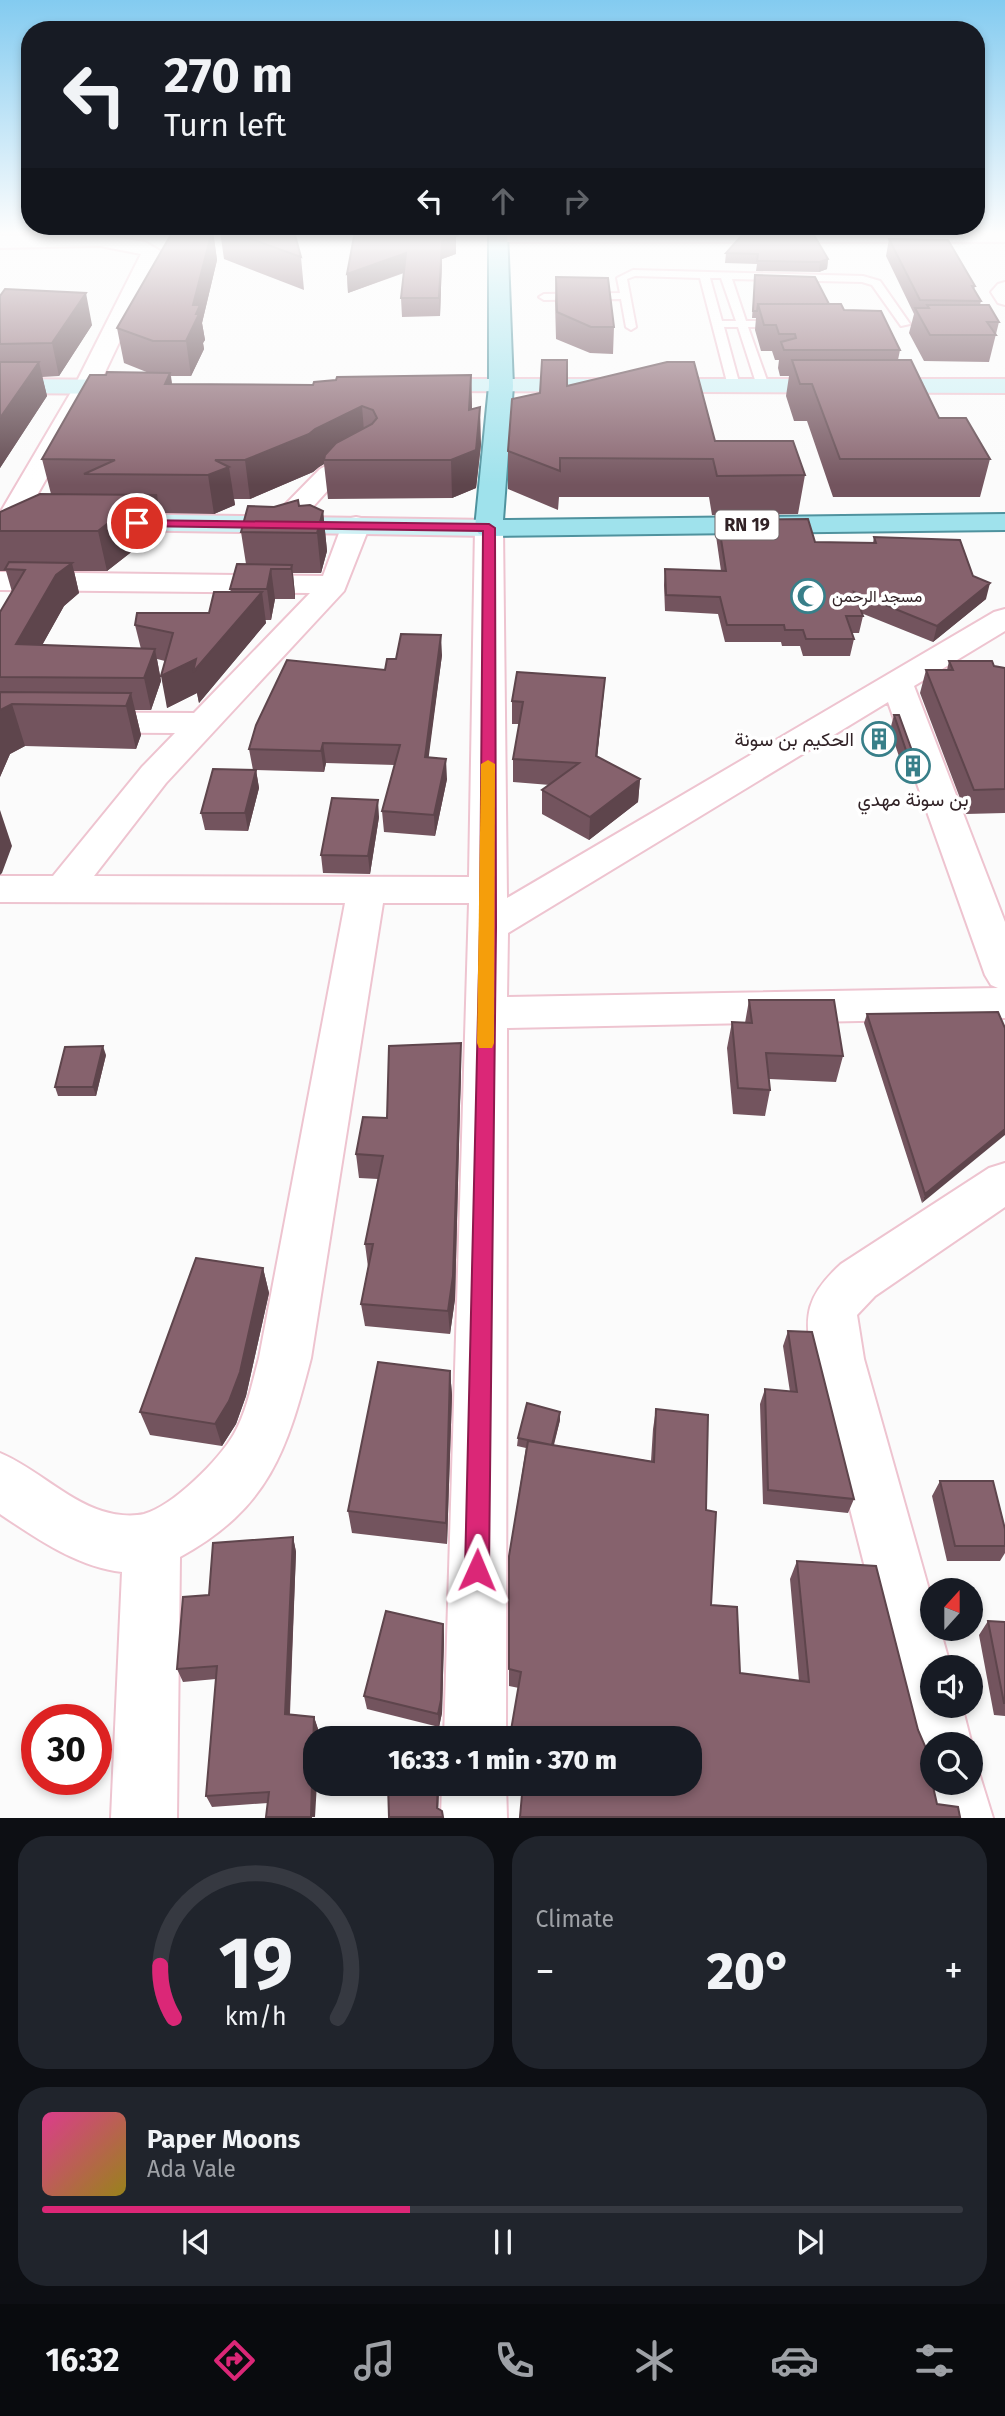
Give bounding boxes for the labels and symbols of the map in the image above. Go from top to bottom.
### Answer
pin [107,493,167,553]
road number: RN 19 [716,510,778,540]
mosque icon: مسجد الرحمن [789,577,827,615]
place label: مسجد الرحمن [832,587,922,607]
building icon: الحكيم بن سونة [860,720,898,758]
place label: الحكيم بن سونة [734,728,854,752]
building icon: بن سونة مهدي [894,747,932,785]
place label: بن سونة مهدي [857,788,969,815]
position arrow [440,1533,514,1607]
north arrow [920,1578,984,1642]
speed limit sign: 30 [21,1704,112,1795]

